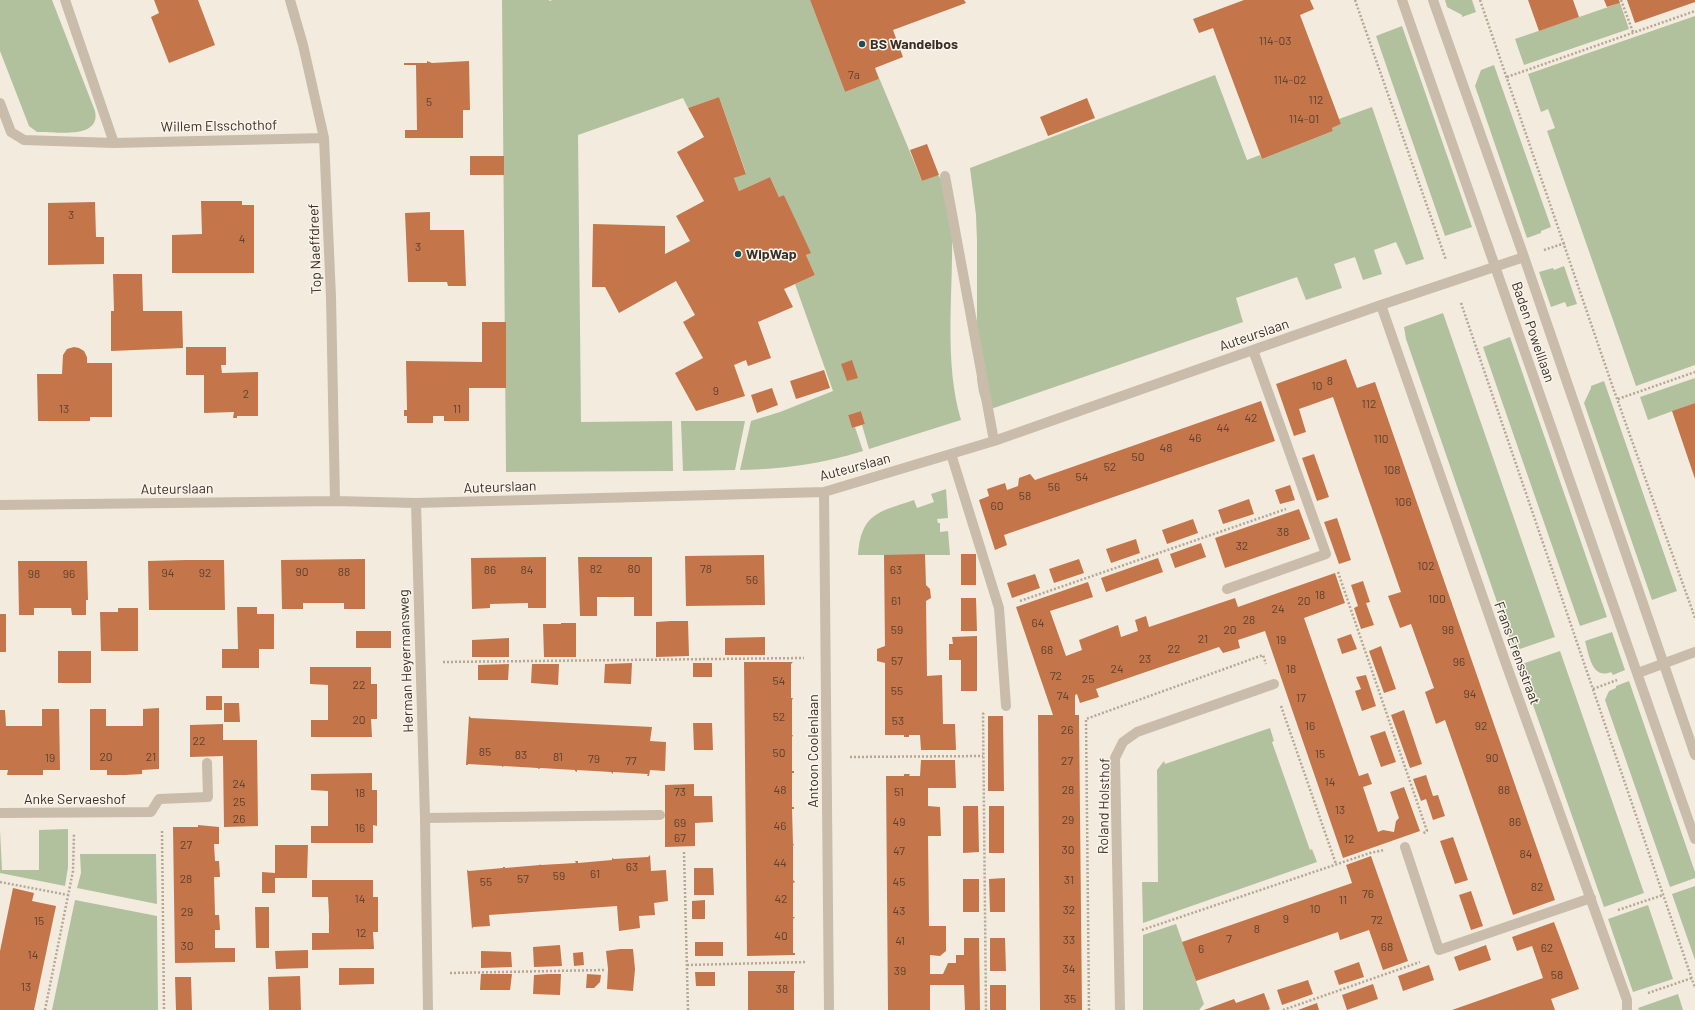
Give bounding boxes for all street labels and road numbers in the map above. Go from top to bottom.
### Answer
street label: Willem Elsschothof [161,117,277,135]
street label: Top Naeffdreef [305,203,325,295]
street label: Baden Powelllaan [1508,279,1558,385]
street label: Auteurslaan [1217,315,1291,355]
street label: Auteurslaan [818,449,892,485]
street label: Auteurslaan [463,477,537,497]
street label: Auteurslaan [141,480,213,498]
street label: Herman Heyermansweg [395,589,417,733]
street label: Frans Erensstraat [1491,599,1543,707]
street label: Antoon Coolenlaan [805,694,821,808]
street label: Roland Holsthof [1095,758,1113,854]
street label: Anke Servaeshof [24,791,126,807]

